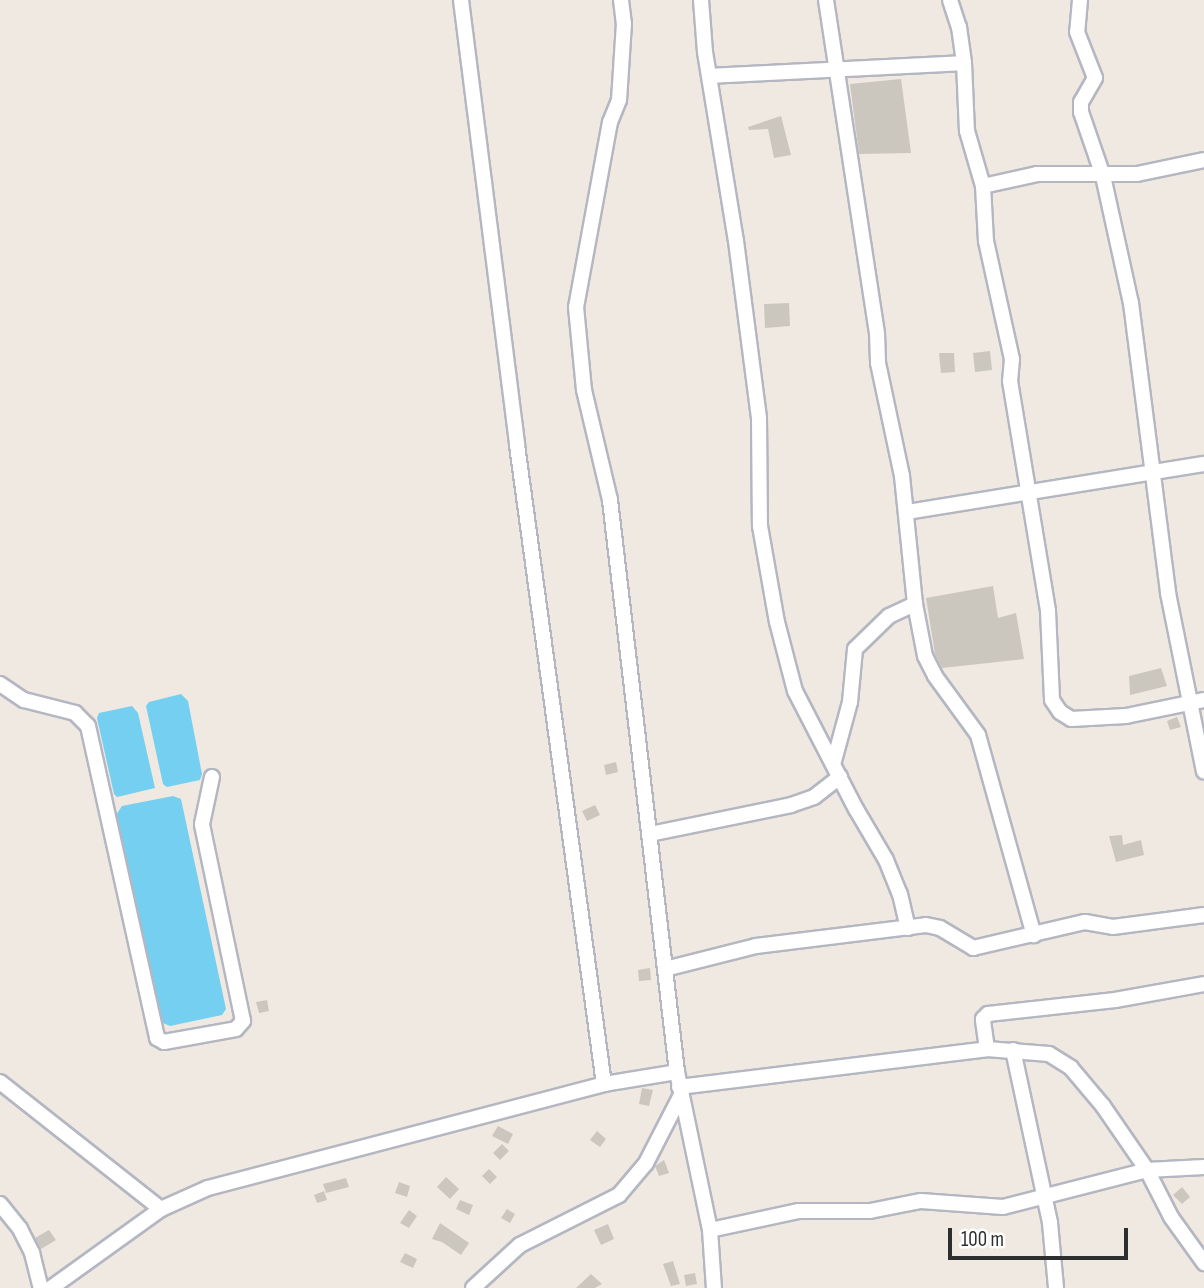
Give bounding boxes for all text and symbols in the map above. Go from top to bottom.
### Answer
scale bar [952,1214,1132,1258]
text: 100 m [961,1227,1004,1252]

